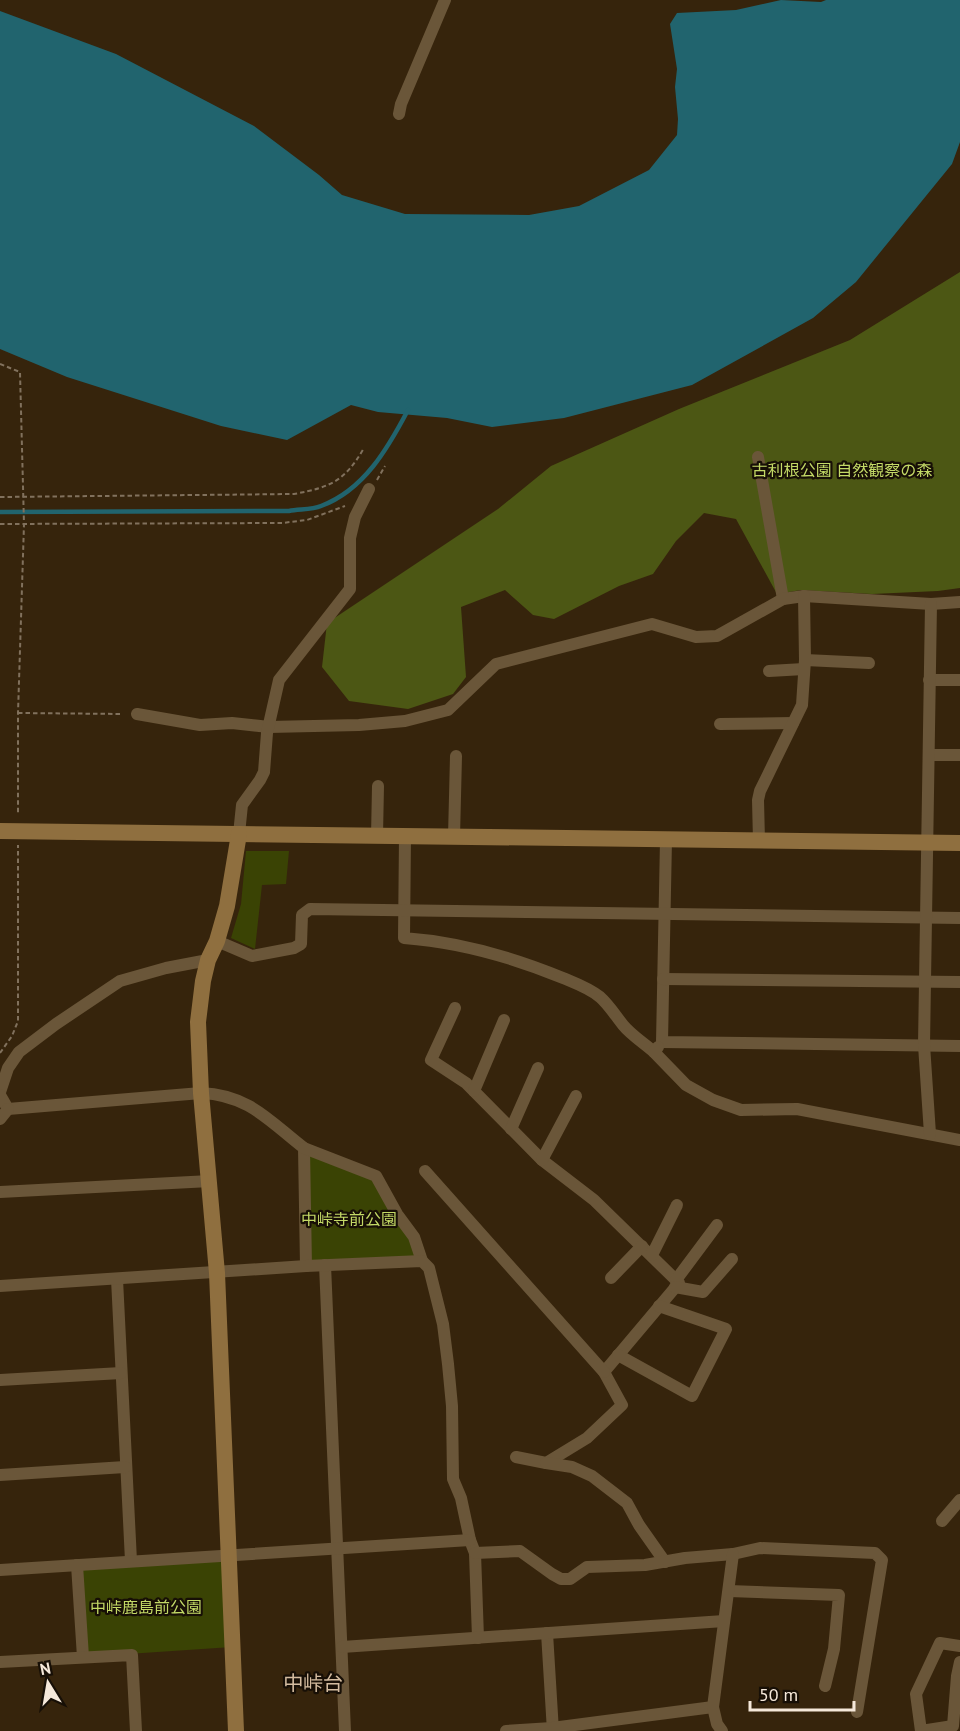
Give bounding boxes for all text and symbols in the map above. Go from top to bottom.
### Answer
park label: 古利根公園 自然観察の森 [752,460,932,480]
park label: 中峠寺前公園 [301,1209,397,1229]
park label: 中峠鹿島前公園 [90,1597,202,1617]
north arrow [18,1653,78,1713]
text: N [38,1657,52,1679]
district label: 中峠台 [283,1670,343,1696]
scale bar [750,1674,854,1712]
text: 50 m [759,1683,798,1706]

